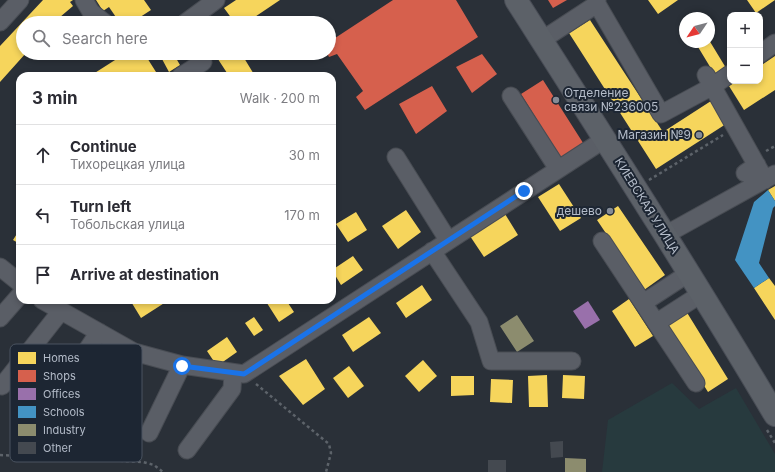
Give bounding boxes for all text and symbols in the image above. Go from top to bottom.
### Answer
north arrow [679,12,715,48]
map controls [727,12,763,84]
button: + [727,12,763,48]
search box [16,16,336,60]
icon: search [30,27,52,49]
text: Search here [62,29,148,48]
button: − [727,48,763,84]
place label: Отделение связи №236005 [564,85,658,114]
text: 3 min [32,88,78,108]
text: Walk · 200 m [240,90,320,106]
marker: Отделение связи №236005 [551,95,561,105]
place label: Магазин №9 [617,127,691,142]
marker: Магазин №9 [694,130,704,140]
text: Continue [70,137,137,156]
icon: ahead [32,144,54,166]
text: 30 m [289,147,320,163]
street label: КИЕВСКАЯ УЛИЦА [612,155,683,257]
text: Тихорецкая улица [70,156,185,172]
route end [515,182,533,200]
text: Turn left [70,197,131,216]
place label: дешево [557,203,602,218]
icon: left [32,204,54,226]
marker: дешево [605,206,615,216]
text: 170 m [284,207,320,223]
text: Тобольская улица [70,216,185,232]
icon: arrive [32,264,54,286]
text: Arrive at destination [70,265,219,284]
legend [10,344,142,462]
text: Homes [43,351,80,365]
route start [173,357,191,375]
text: Shops [43,369,76,383]
text: Offices [43,387,80,401]
text: Schools [43,405,85,419]
text: Industry [43,423,86,437]
text: Other [43,441,72,455]

